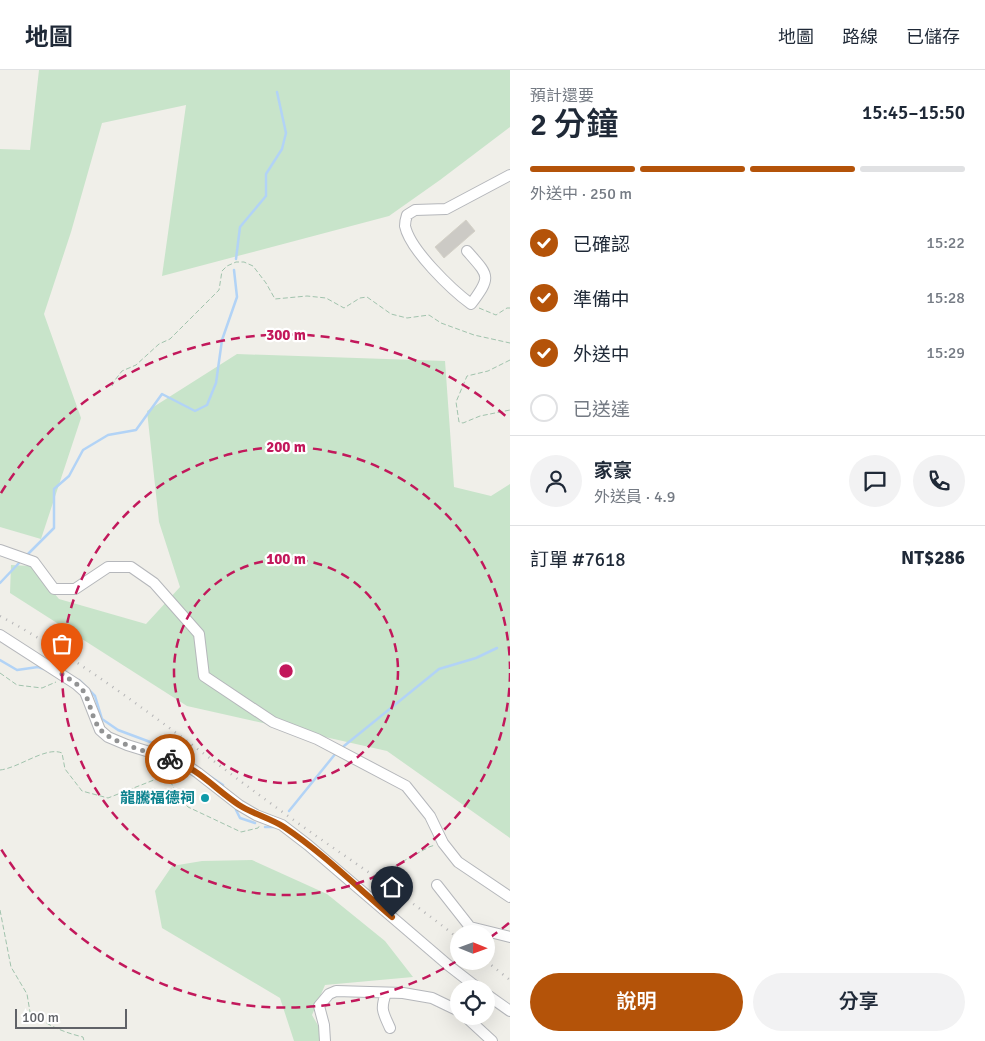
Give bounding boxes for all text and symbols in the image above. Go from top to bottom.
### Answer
text: 地圖 [25,22,73,52]
text: 地圖 [778,26,814,48]
text: 路線 [842,26,878,48]
text: 已儲存 [906,26,960,48]
text: 預計還要 [530,86,594,106]
text: 15:45–15:50 [862,101,965,125]
text: 2 分鐘 [530,105,618,144]
text: 外送中 · 250 m [530,184,632,204]
icon: check [530,229,558,257]
text: 已確認 [573,233,630,257]
text: 15:22 [926,233,965,253]
icon: check [530,284,558,312]
text: 準備中 [573,288,630,312]
text: 15:28 [926,288,965,308]
text: 300 m [266,326,306,344]
icon: check [530,339,558,367]
text: 外送中 [573,343,630,367]
text: 15:29 [926,343,965,363]
text: 已送達 [573,398,630,422]
text: 200 m [266,438,306,456]
button: person [530,455,582,507]
button: chat [849,455,901,507]
button: phone [913,455,965,507]
text: 家豪 [594,459,632,483]
text: 外送員 · 4.9 [594,487,675,507]
text: NT$286 [901,546,965,570]
text: 訂單 #7618 [530,548,625,572]
text: 100 m [266,550,306,568]
pin [41,623,83,674]
icon: bag [48,630,76,658]
centre of rings [277,662,295,680]
courier [145,734,195,784]
icon: bike [156,745,184,773]
place label: 龍騰福德祠 [120,789,195,807]
marker: 龍騰福德祠 [199,792,211,804]
pin [371,866,413,917]
icon: home [378,873,406,901]
north arrow [450,925,495,970]
map controls [450,925,495,1025]
button: 說明 [530,973,743,1031]
button: 分享 [753,973,965,1031]
button: locate [450,980,495,1025]
scale bar [15,1006,128,1029]
text: 100 m [22,1009,59,1026]

